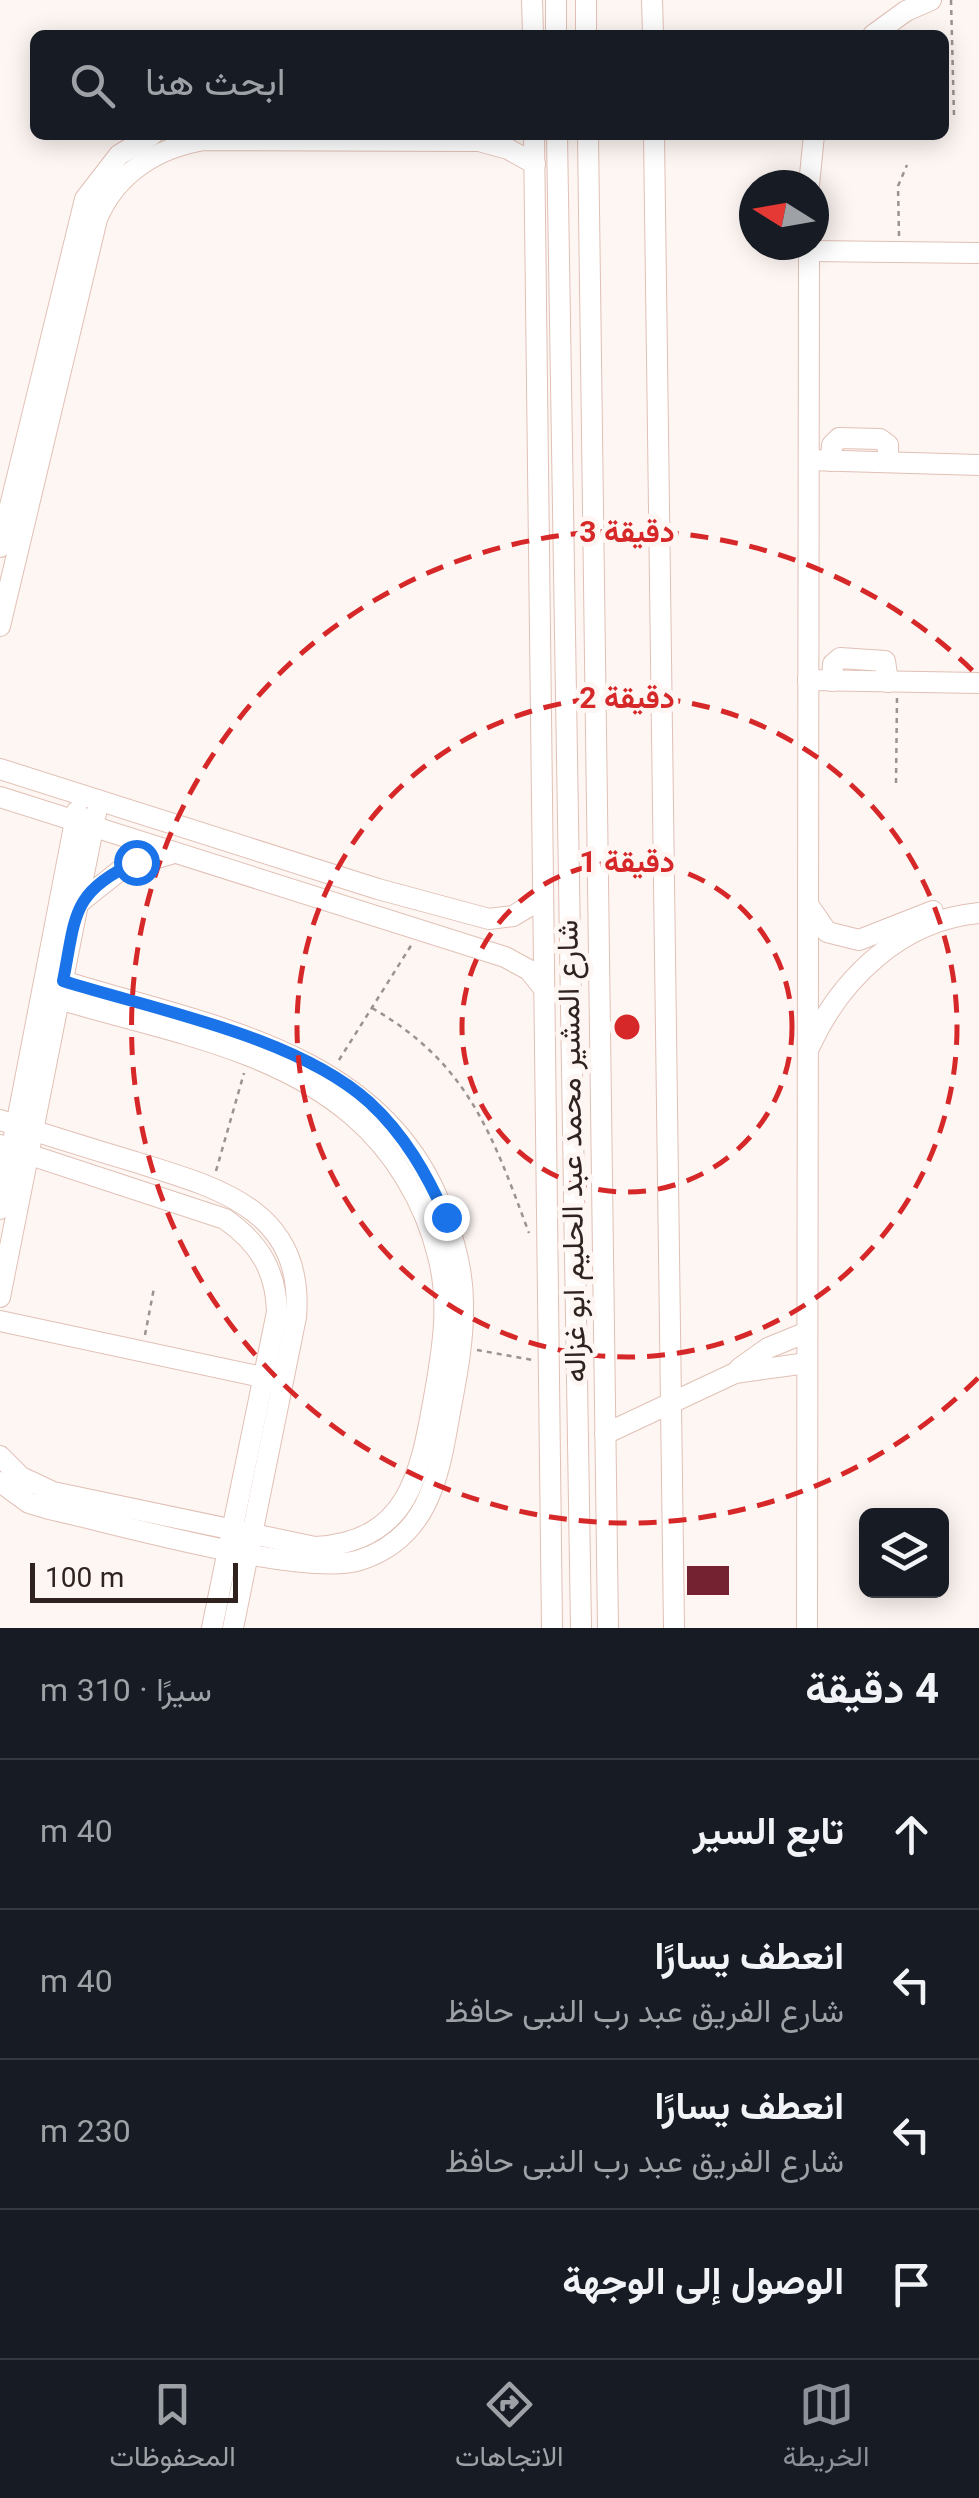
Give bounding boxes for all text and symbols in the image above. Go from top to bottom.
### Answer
search box [30,30,949,140]
text: ابحث هنا [145,56,286,115]
icon: search [65,58,120,113]
north arrow [739,170,829,260]
text: 3 دقيقة [579,511,675,558]
text: 2 دقيقة [579,677,675,724]
route start [114,840,160,886]
text: 1 دقيقة [579,841,675,888]
street label: شارع المشير محمد عبد الحليم ابو غزاله [546,919,602,1383]
centre of rings [609,1009,645,1045]
route end [424,1195,470,1241]
map controls [859,1508,949,1598]
button: layers [859,1508,949,1598]
scale bar [30,1558,238,1602]
text: 100 m [45,1558,124,1602]
text: 4 دقيقة [805,1660,939,1726]
text: سيرًا · 310 m [40,1668,212,1718]
text: تابع السير [693,1805,844,1864]
icon: ahead [884,1807,939,1862]
text: 40 m [40,1809,113,1859]
text: انعطف يسارًا [655,1930,844,1989]
icon: left [884,1957,939,2012]
text: 40 m [40,1959,113,2009]
text: شارع الفريق عبد رب النبى حافظ [445,1989,844,2039]
text: انعطف يسارًا [655,2080,844,2139]
icon: left [884,2107,939,2162]
text: 230 m [40,2109,131,2159]
text: شارع الفريق عبد رب النبى حافظ [445,2139,844,2189]
text: الوصول إلى الوجهة [562,2255,844,2314]
icon: arrive [884,2257,939,2312]
tab: المحفوظات [110,2377,236,2481]
tab: الاتجاهات [455,2377,564,2481]
tab: الخريطة [783,2377,869,2481]

